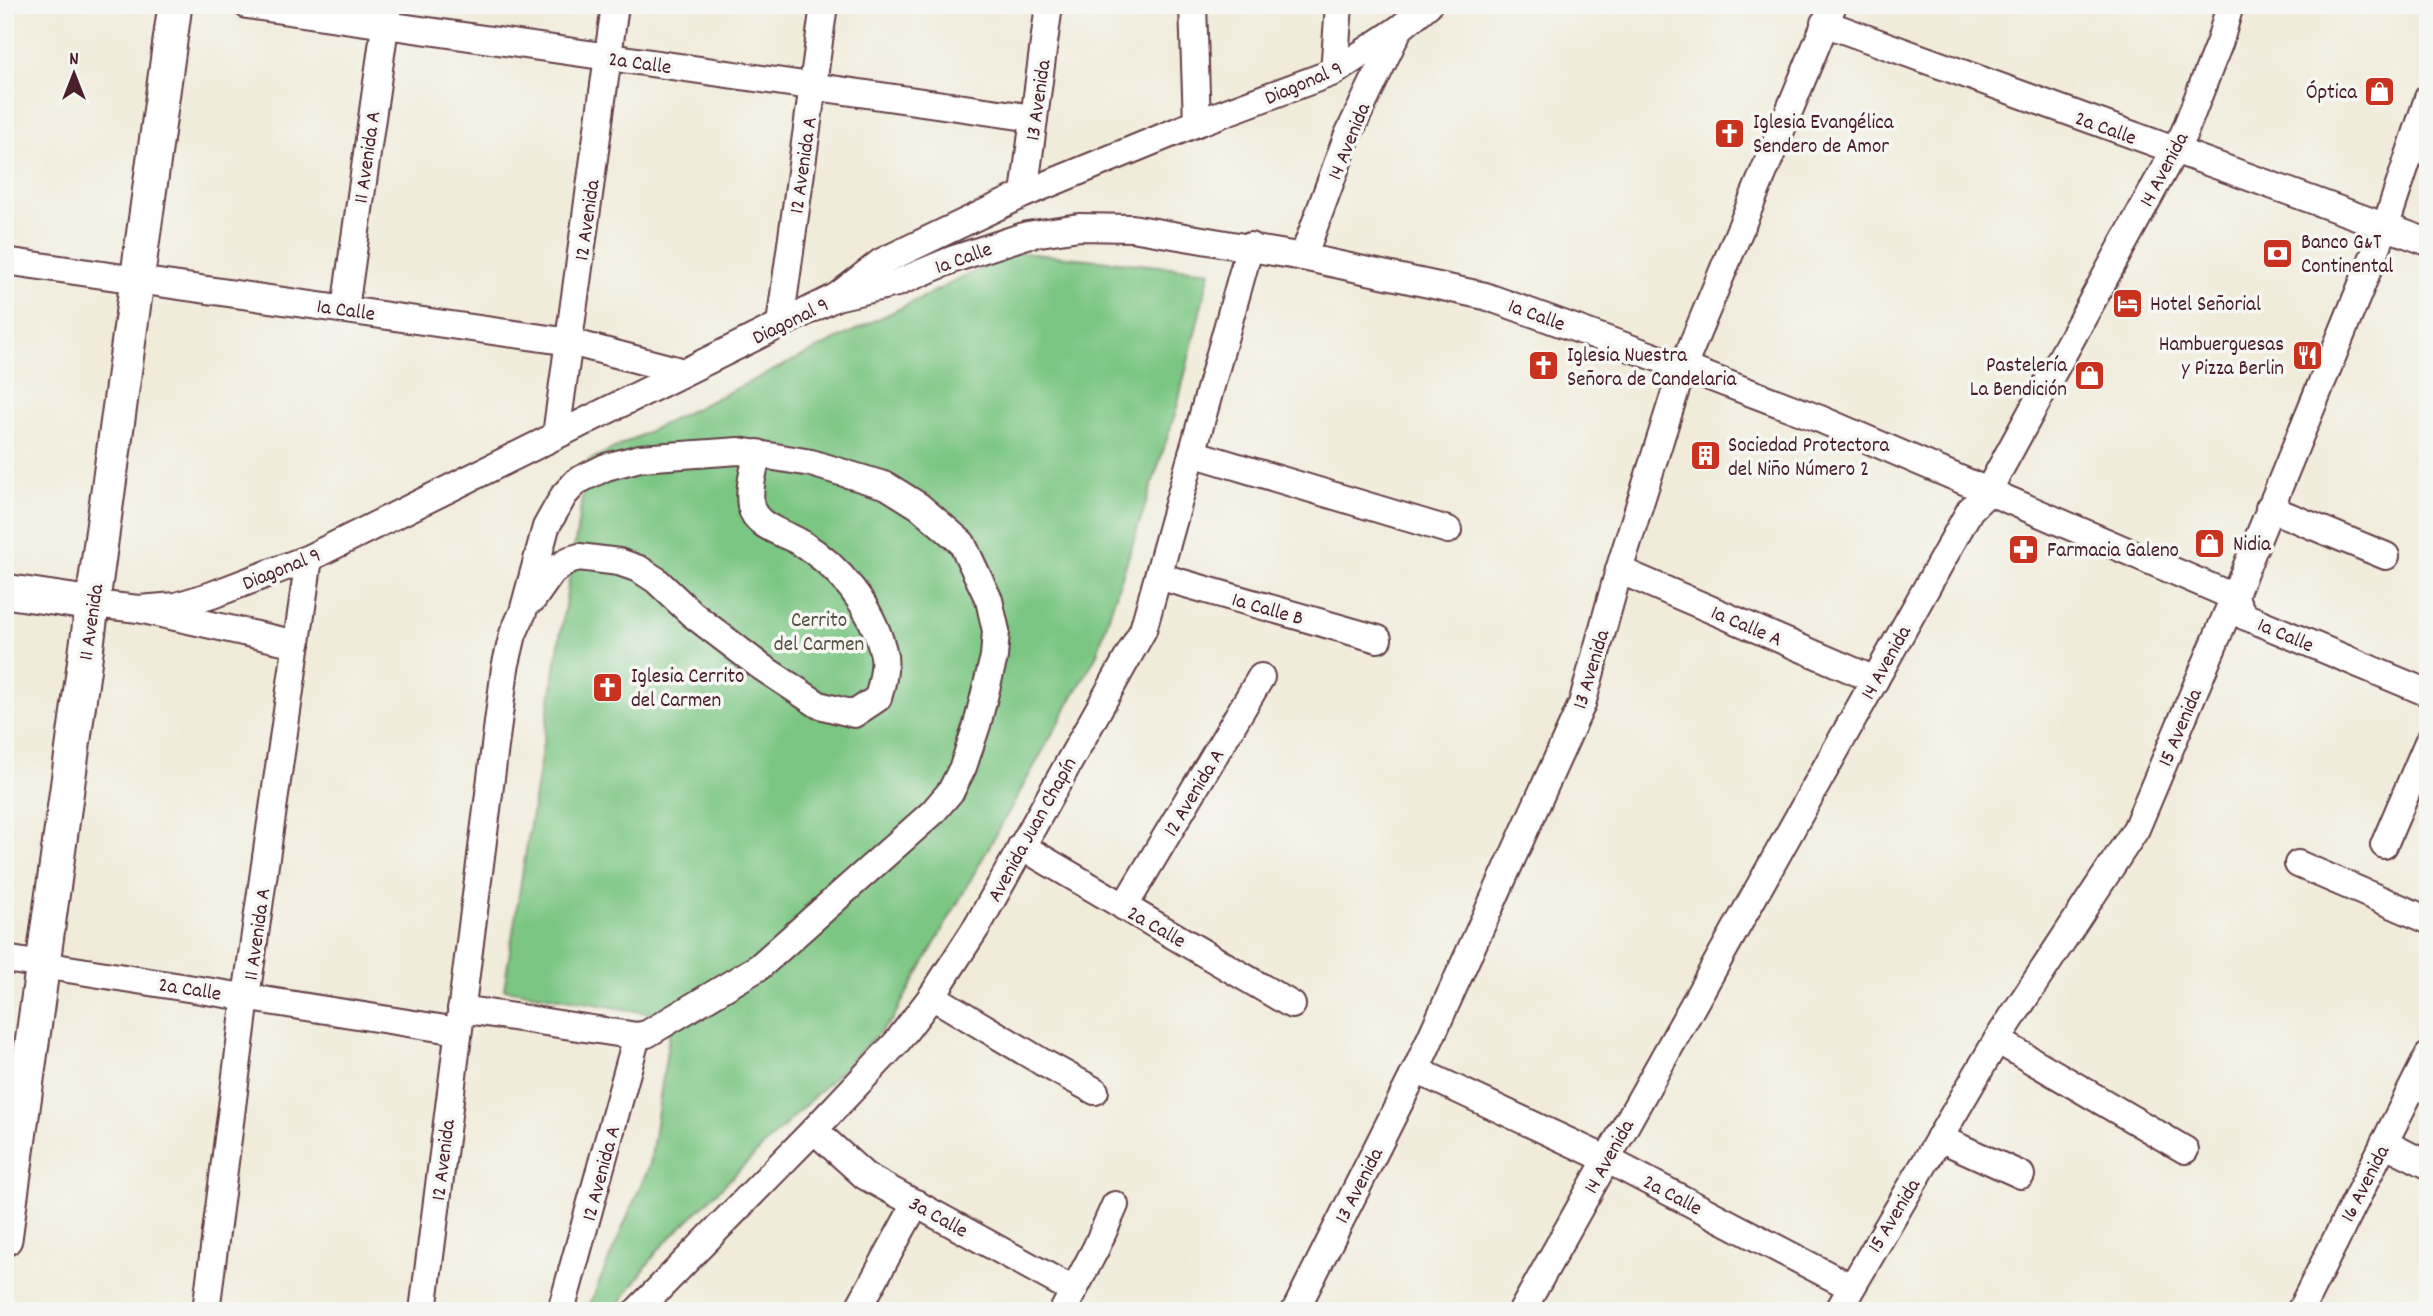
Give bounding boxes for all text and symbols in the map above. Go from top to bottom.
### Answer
north arrow [38,38,108,108]
street label: 2a Calle [606,46,673,84]
text: N [69,47,79,74]
street label: Diagonal 9 [1261,55,1348,115]
street label: 13 Avenida [1019,57,1061,143]
shop icon: Óptica [2363,74,2397,108]
place label: Óptica [2306,79,2358,109]
street label: 14 Avenida [1322,98,1380,185]
street label: 2a Calle [2070,105,2140,155]
street label: 11 Avenida A [348,109,390,206]
place label: Iglesia Evangélica Sendero de Amor [1753,109,1895,163]
street label: 12 Avenida A [783,115,827,216]
church icon: Iglesia Evangélica Sendero de Amor [1713,116,1747,150]
street label: 14 Avenida [2133,127,2198,213]
street label: 12 Avenida [568,177,610,263]
place label: Banco G&T Continental [2301,229,2393,283]
street label: 1a Calle [931,236,997,284]
bank icon: Banco G&T Continental [2261,236,2295,270]
hotel icon: Hotel Señorial [2110,286,2144,320]
street label: Diagonal 9 [748,291,835,354]
place label: Hotel Señorial [2150,291,2261,321]
street label: 1a Calle [314,293,377,331]
street label: 1a Calle [1503,293,1569,341]
place label: Hambuerguesas y Pizza Berlin [2159,331,2284,385]
restaurant icon: Hambuerguesas y Pizza Berlin [2290,338,2324,372]
place label: Iglesia Nuestra Señora de Candelaria [1567,342,1737,396]
church icon: Iglesia Nuestra Señora de Candelaria [1527,349,1561,383]
place label: Pastelería La Bendición [1970,352,2068,406]
shop icon: Pastelería La Bendición [2073,359,2107,393]
place label: Sociedad Protectora del Niño Número 2 [1728,432,1890,486]
building icon: Sociedad Protectora del Niño Número 2 [1688,439,1722,473]
shop icon: Nidia [2193,526,2227,560]
place label: Nidia [2233,531,2272,561]
pharmacy icon: Farmacia Galeno [2007,532,2041,566]
place label: Farmacia Galeno [2047,537,2179,567]
street label: Diagonal 9 [238,542,326,600]
street label: 11 Avenida [73,581,113,662]
street label: 1a Calle B [1228,586,1307,635]
street label: 1a Calle A [1705,599,1786,656]
park label: Cerrito del Carmen [774,607,864,661]
street label: 1a Calle [2252,611,2318,662]
street label: 14 Avenida [1855,620,1921,706]
street label: 13 Avenida [1567,625,1619,713]
place label: Iglesia Cerrito del Carmen [631,663,744,717]
church icon: Iglesia Cerrito del Carmen [591,670,625,704]
street label: 15 Avenida [2152,684,2212,772]
street label: 12 Avenida A [1158,744,1234,843]
street label: Avenida Juan Chapín [981,752,1086,908]
street label: 11 Avenida A [238,886,280,983]
street label: 2a Calle [1121,900,1190,957]
street label: 2a Calle [156,971,223,1011]
street label: 14 Avenida [1578,1114,1644,1200]
street label: 12 Avenida [425,1117,465,1203]
street label: 12 Avenida A [576,1123,630,1225]
street label: 16 Avenida [2335,1140,2399,1228]
street label: 13 Avenida [1329,1142,1393,1229]
street label: 2a Calle [1637,1169,1707,1225]
street label: 15 Avenida [1862,1173,1930,1259]
street label: 3a Calle [903,1190,973,1247]

